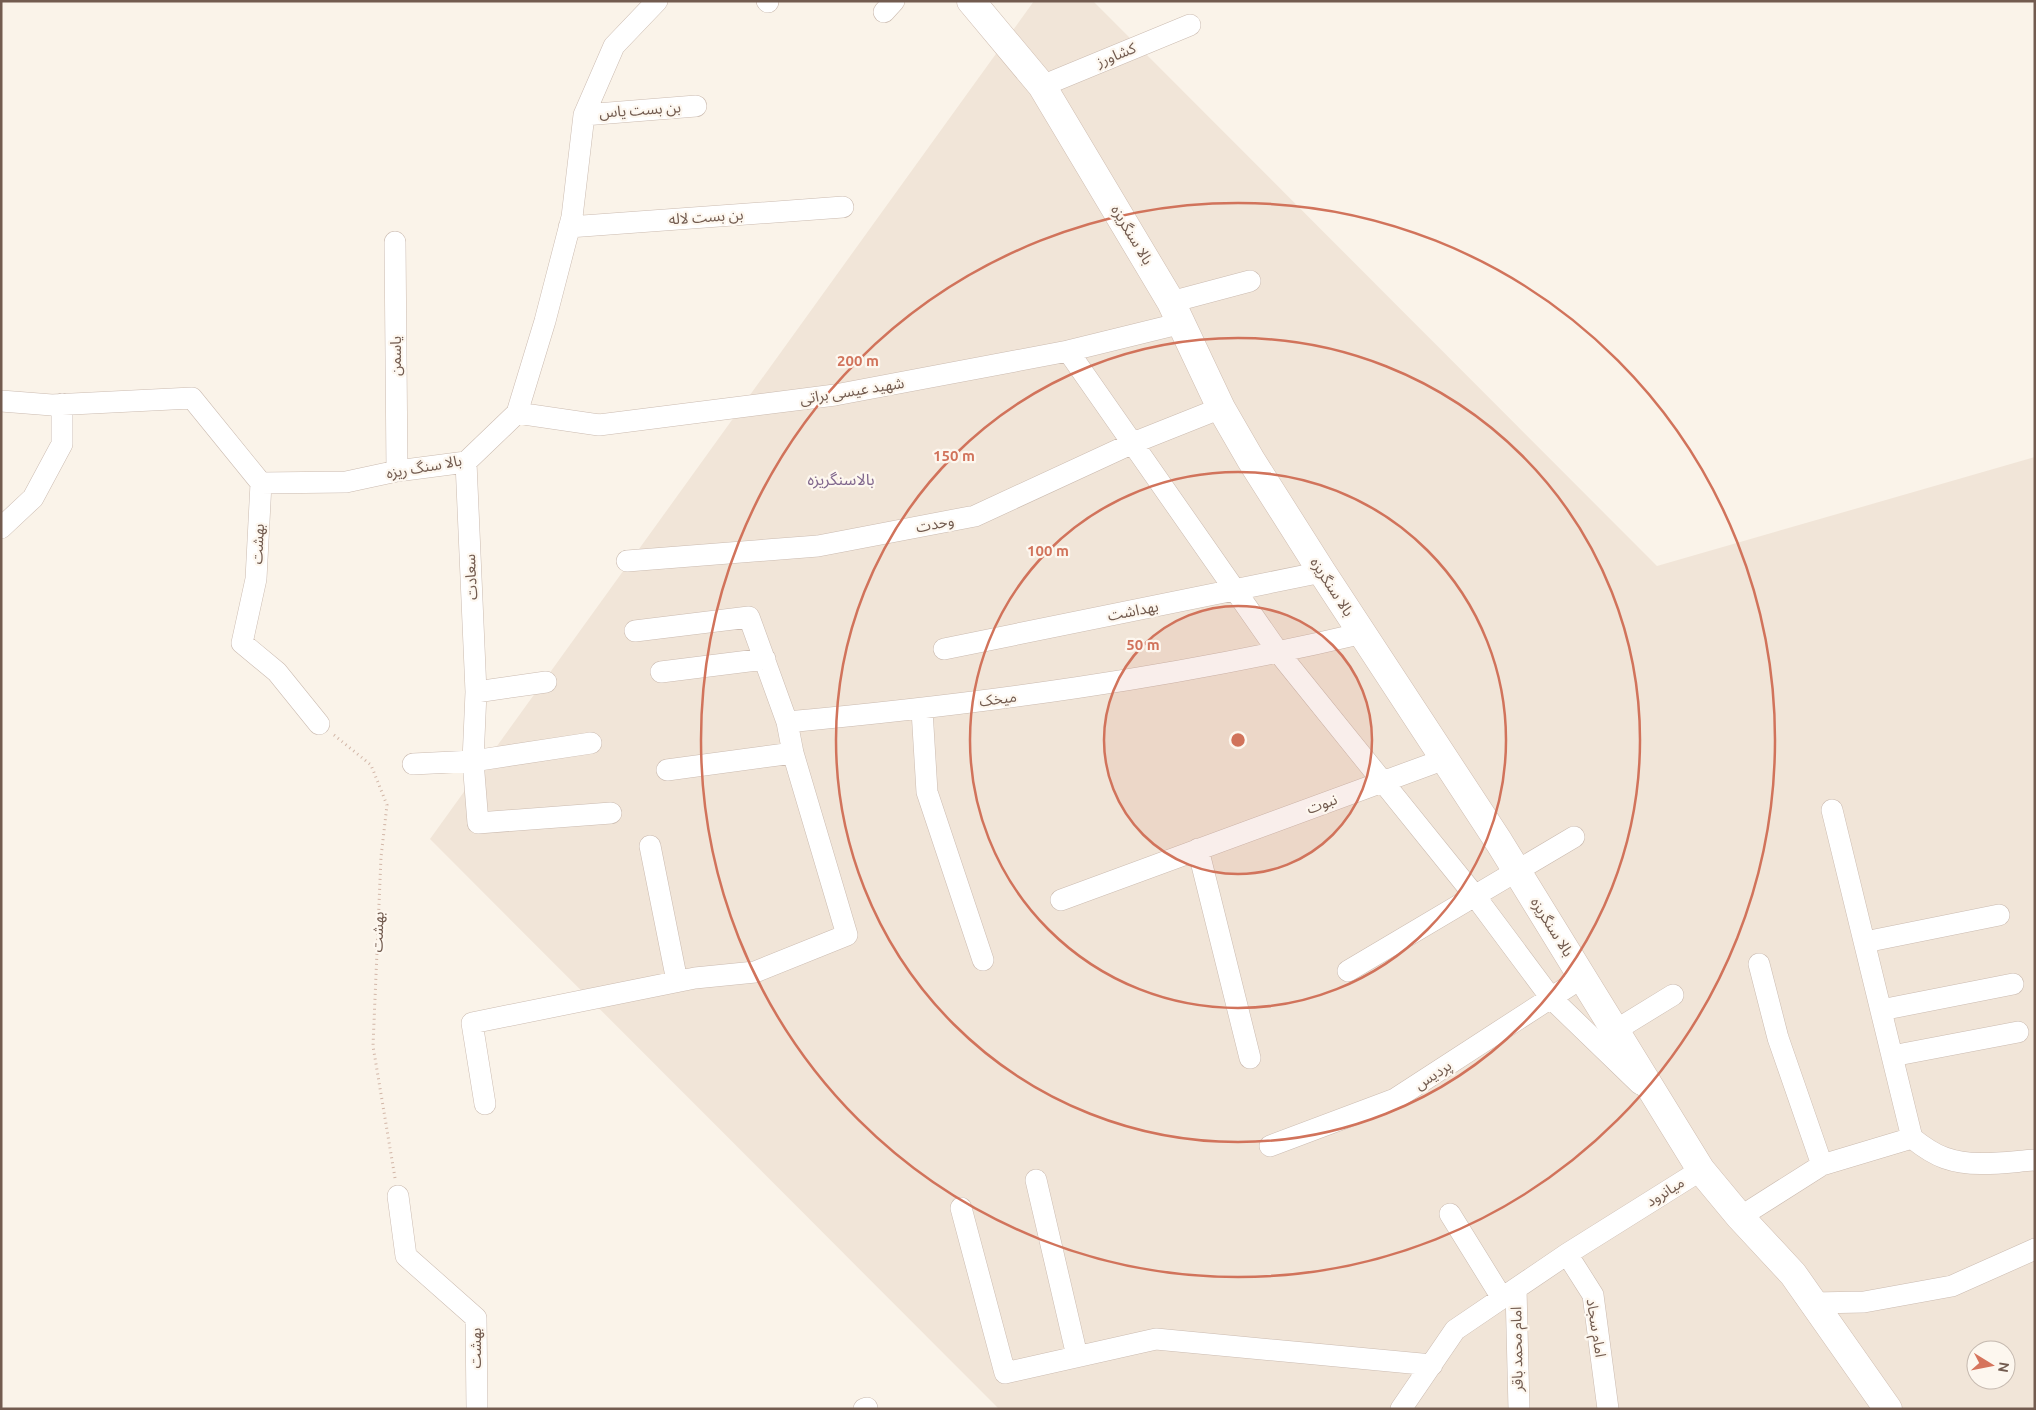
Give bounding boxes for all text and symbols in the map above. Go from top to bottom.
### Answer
street label: کشاورز [1093,39,1139,71]
street label: بن بست یاس [598,98,682,122]
street label: بالا سنگریزه [1107,202,1157,268]
street label: بن بست لاله [668,205,744,229]
street label: یاسمن [387,336,405,376]
text: 200 m [837,352,879,369]
street label: شهید عیسی براتی [799,374,906,408]
text: 150 m [933,447,975,464]
street label: بالا سنگ ریزه [385,451,463,483]
district label: بالاسنگریزه [807,470,875,489]
street label: وحدت [914,511,956,537]
street label: بهشت [248,523,268,565]
text: 100 m [1027,542,1069,559]
street label: سعادت [461,553,480,600]
street label: بالا سنگریزه [1306,554,1358,620]
street label: بهداشت [1106,597,1160,625]
text: 50 m [1126,636,1160,653]
street label: میخک [978,687,1018,710]
centre of rings [1229,731,1247,749]
street label: نبوت [1304,790,1340,818]
street label: بالا سنگریزه [1527,894,1577,960]
street label: بهشت [368,911,388,953]
street label: پردیس [1411,1056,1456,1095]
street label: میانرود [1643,1173,1687,1211]
street label: امام سجاد [1580,1297,1610,1359]
street label: امام محمد باقر [1507,1306,1529,1393]
street label: بهشت [467,1328,485,1368]
north arrow [1966,1340,2016,1390]
text: N [1995,1361,2013,1374]

